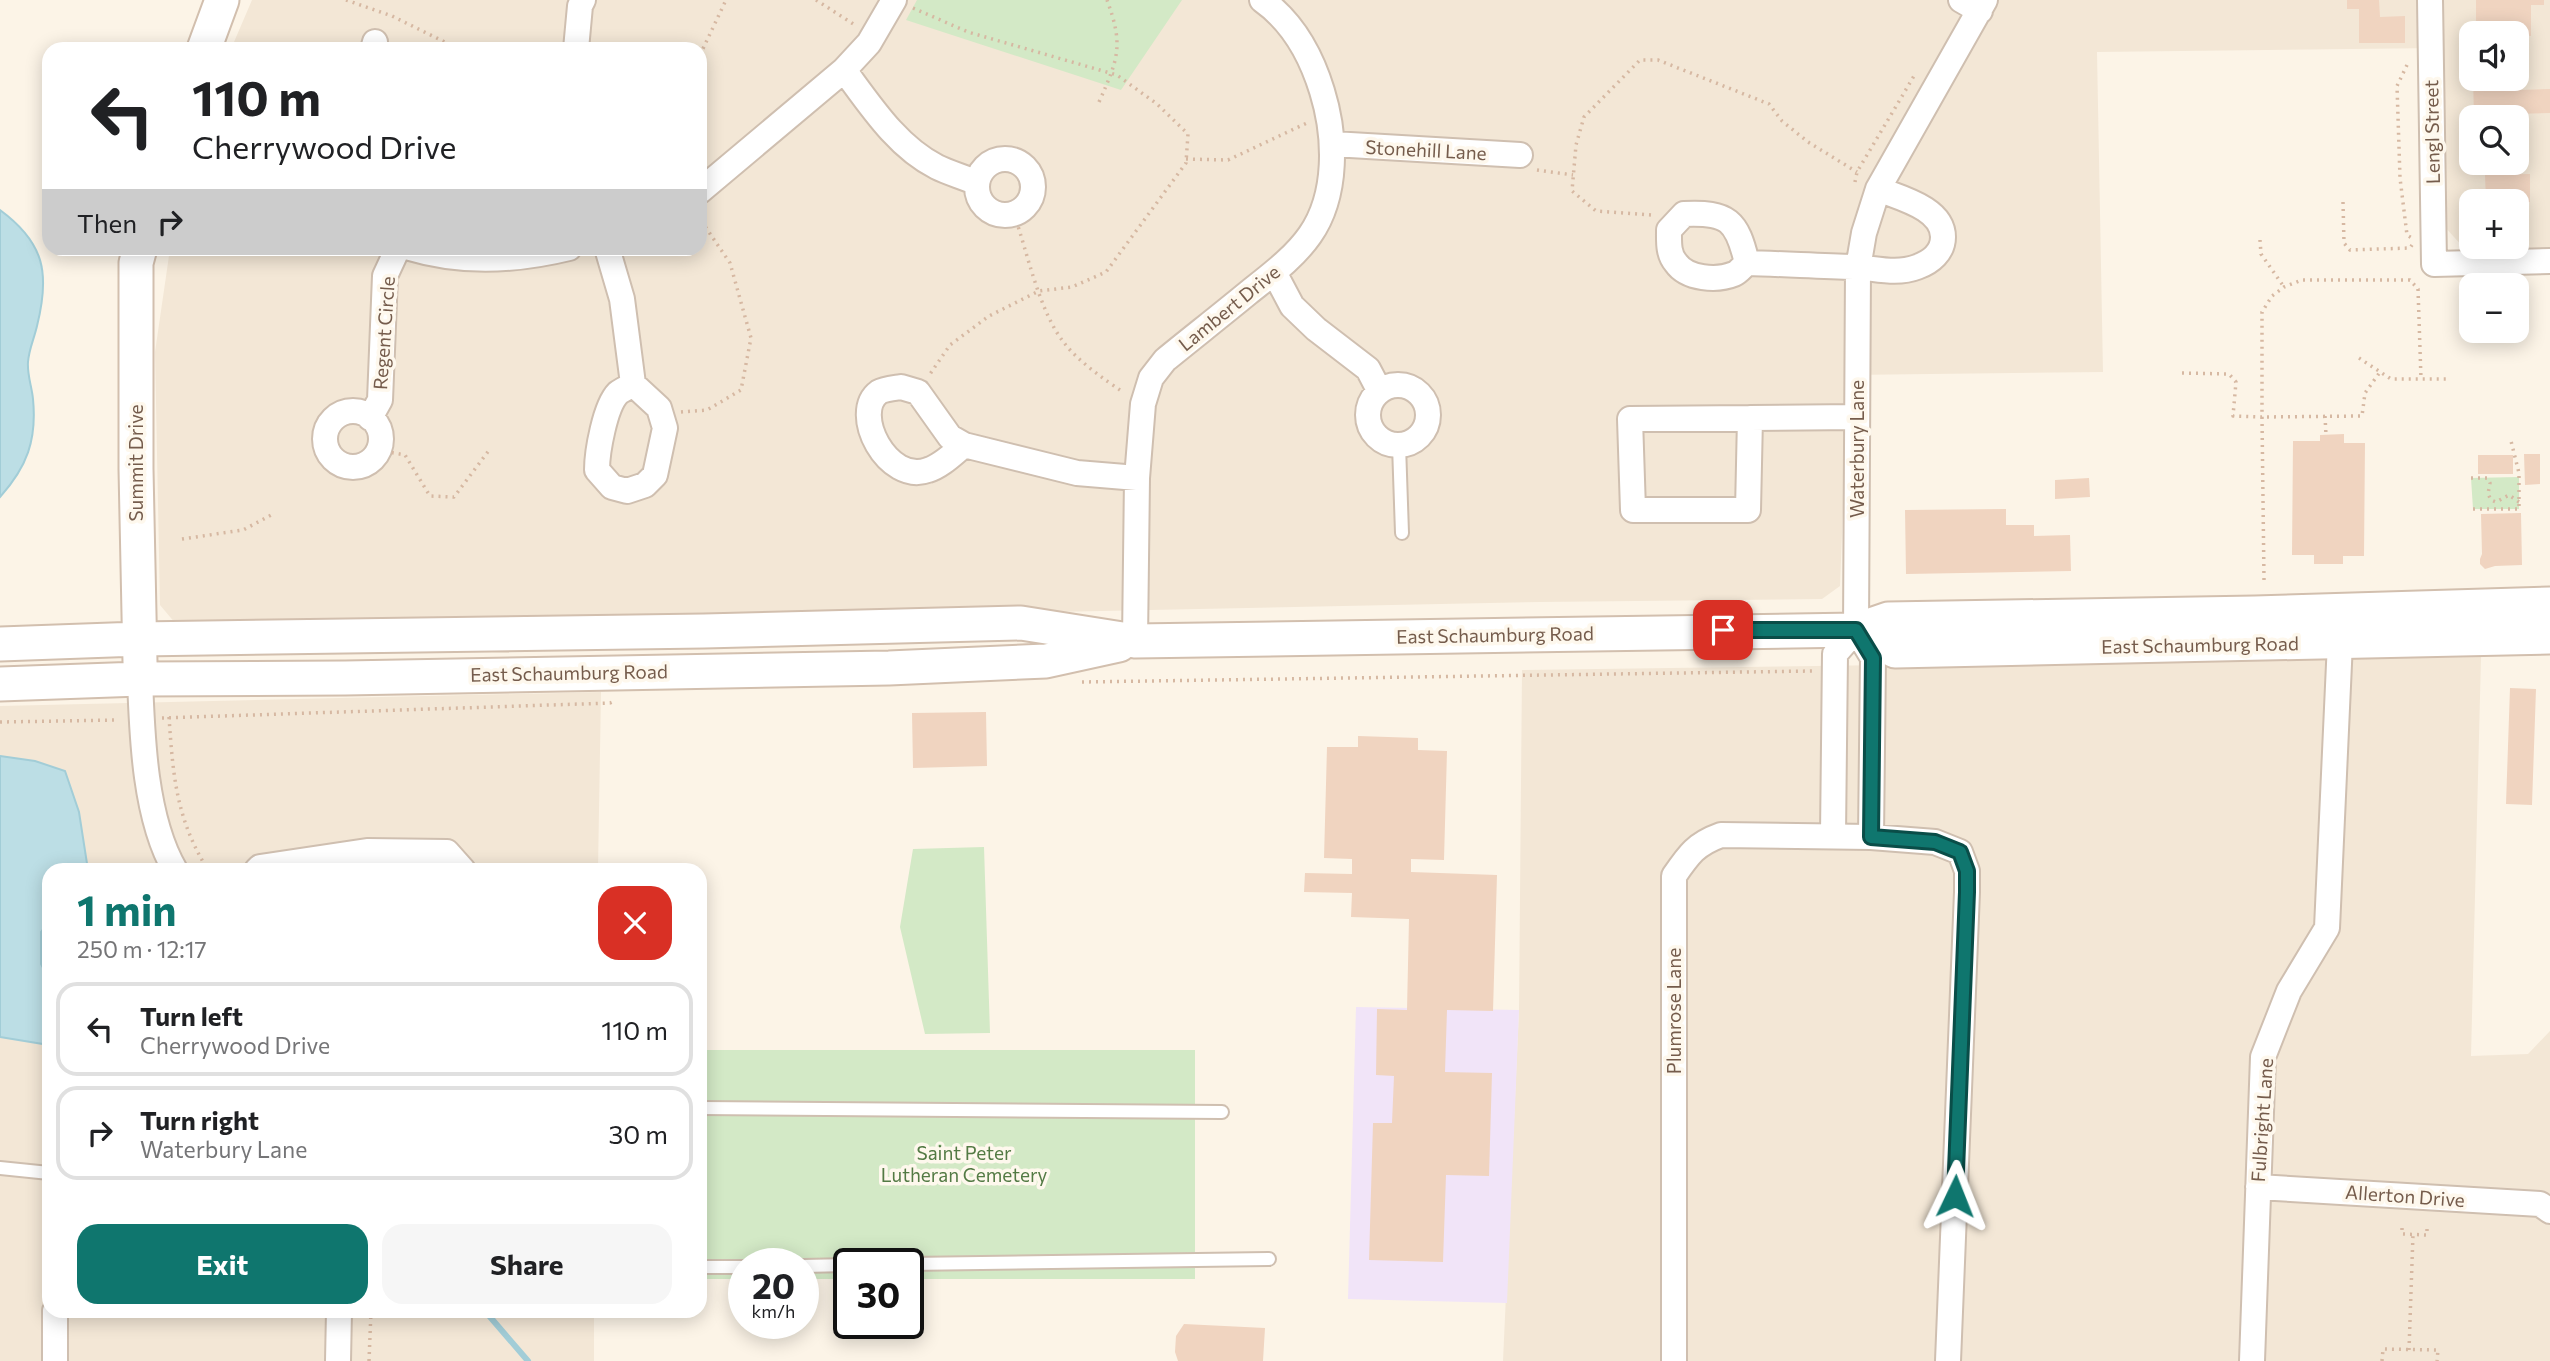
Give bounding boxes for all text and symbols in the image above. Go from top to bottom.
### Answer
map controls [2459,21,2529,343]
button: sound [2459,21,2529,91]
text: 110 m [192,66,321,126]
icon: left [77,70,168,161]
street label: Lengl Street [2419,79,2444,184]
button: search [2459,105,2529,175]
text: Cherrywood Drive [192,126,456,166]
street label: Stonehill Lane [1365,135,1487,164]
button: + [2459,189,2529,259]
icon: right [151,203,189,241]
text: Then [77,207,137,238]
street label: Lambert Drive [1173,260,1284,355]
button: − [2459,273,2529,343]
street label: Regent Circle [368,275,399,391]
street label: Waterbury Lane [1845,380,1868,518]
street label: Summit Drive [124,404,147,522]
pin [1693,600,1753,660]
icon: arrive [1704,611,1742,649]
street label: East Schaumburg Road [1396,621,1594,648]
street label: East Schaumburg Road [2101,631,2299,658]
street label: East Schaumburg Road [470,659,668,686]
text: 1 min [77,883,177,935]
button: close [598,886,672,960]
text: 250 m · 12:17 [77,935,207,963]
street label: Plumrose Lane [1662,948,1685,1074]
text: Turn left [140,1000,243,1031]
icon: left [81,1010,119,1048]
text: 110 m [601,1014,668,1045]
text: Cherrywood Drive [140,1031,330,1059]
street label: Fulbright Lane [2246,1057,2277,1183]
text: Turn right [140,1104,259,1135]
icon: right [81,1114,119,1152]
text: 30 m [609,1118,668,1149]
text: Waterbury Lane [140,1135,307,1163]
park label: Saint Peter Lutheran Cemetery [881,1141,1047,1186]
position arrow [1918,1159,1992,1233]
street label: Allerton Drive [2344,1180,2466,1211]
button: Exit [77,1224,368,1304]
button: Share [382,1224,672,1304]
speed limit sign: 30 [833,1248,924,1339]
text: 20 [752,1263,795,1306]
text: km/h [752,1300,795,1322]

